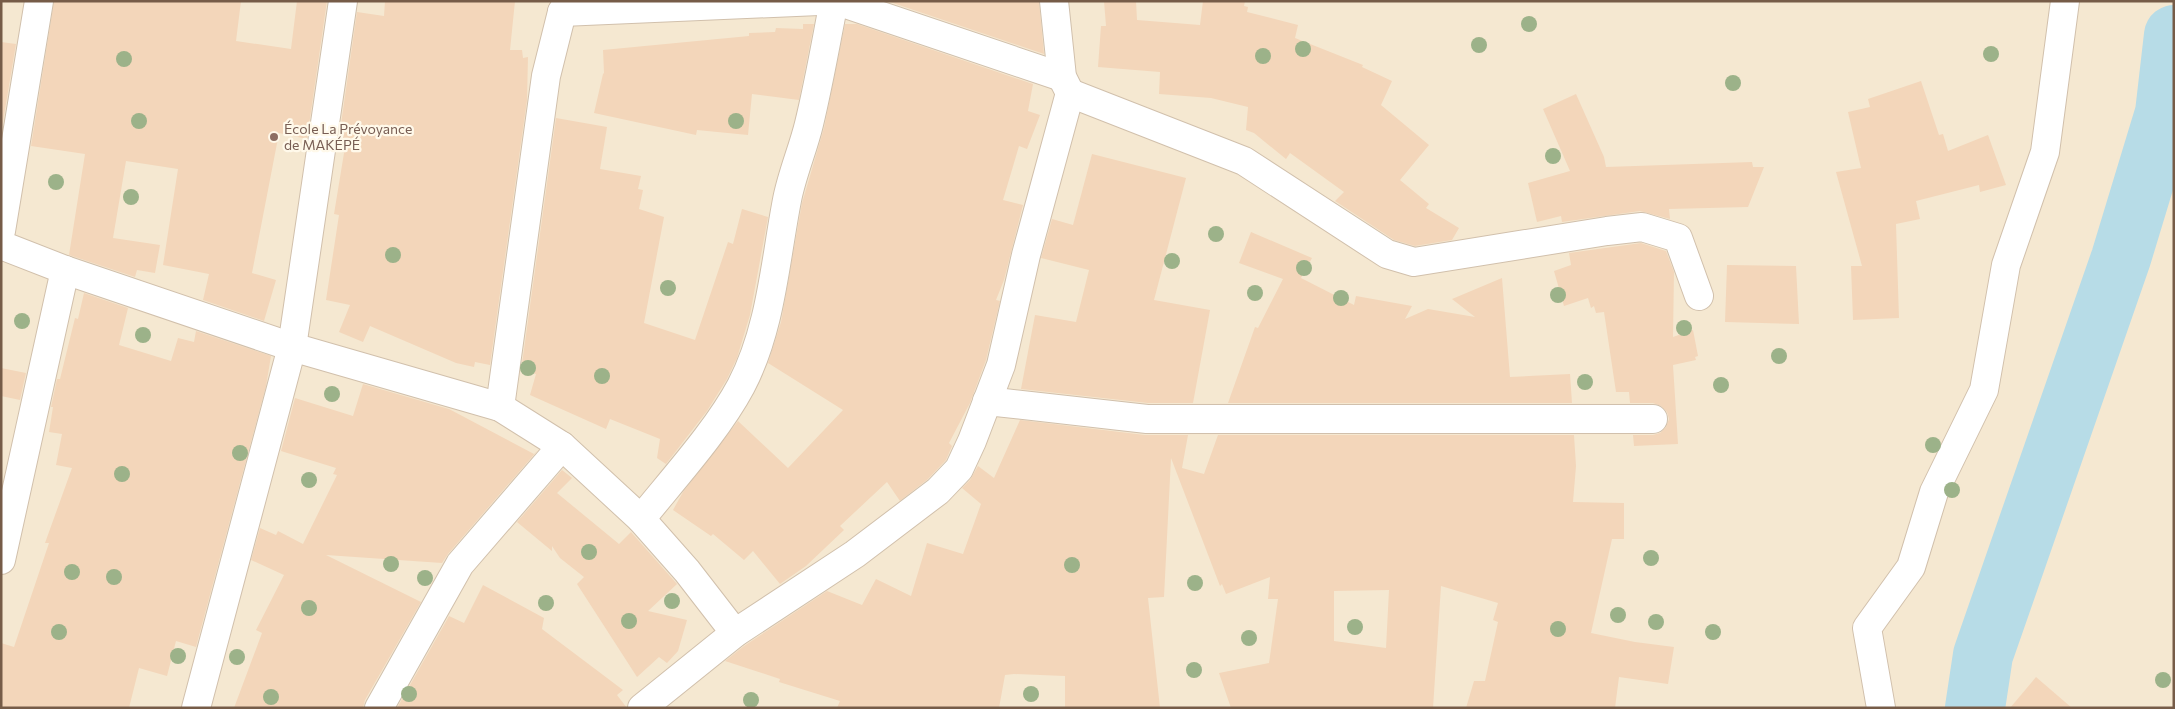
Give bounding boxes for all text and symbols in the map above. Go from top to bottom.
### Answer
place label: École La Prévoyance de MAKÉPÉ [284,120,412,153]
marker: École La Prévoyance de MAKÉPÉ [268,131,280,143]

